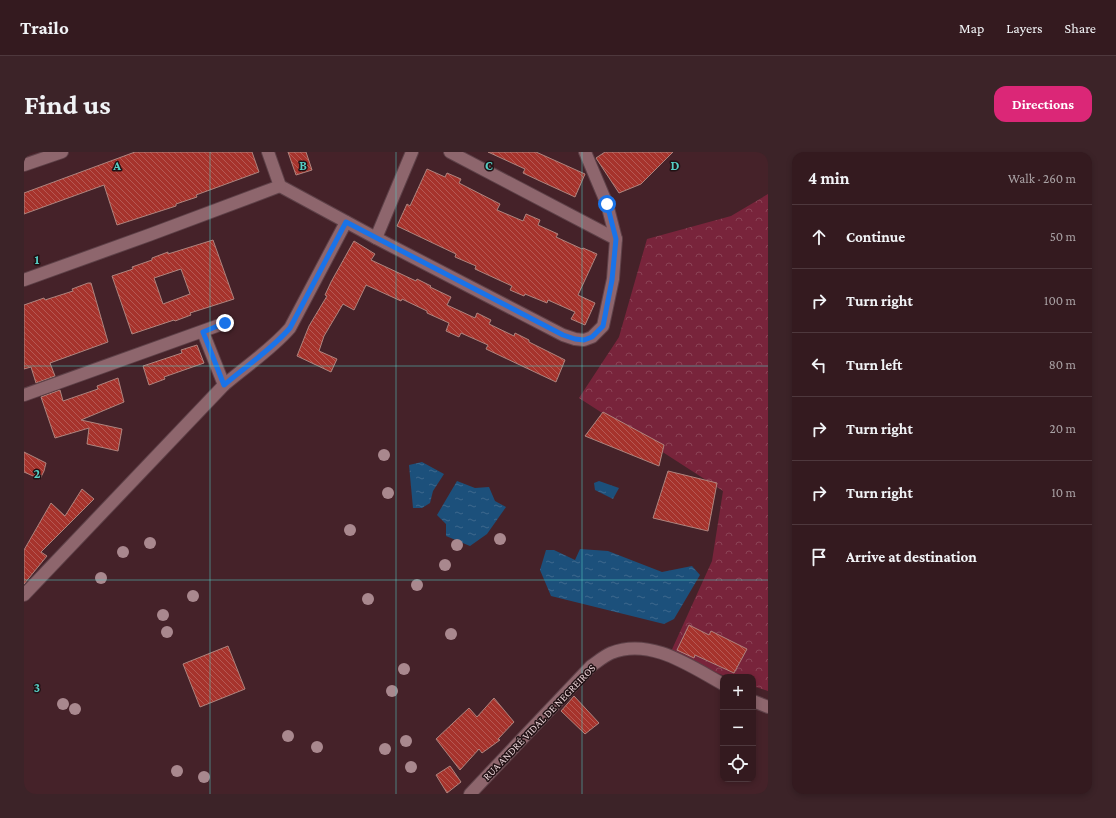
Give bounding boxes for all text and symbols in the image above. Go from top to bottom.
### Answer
text: Trailo [20,17,69,38]
text: Map [959,20,984,36]
text: Layers [1006,20,1043,36]
text: Share [1065,20,1096,36]
button: Directions [994,86,1092,122]
text: Find us [24,89,111,120]
text: A [112,158,121,173]
text: B [299,158,307,173]
text: C [485,158,493,173]
text: D [671,158,680,173]
text: 4 min [808,169,850,188]
text: Walk · 260 m [1008,171,1076,186]
route start [598,195,616,213]
icon: ahead [808,226,830,248]
text: Continue [846,229,905,245]
text: 50 m [1050,229,1076,244]
text: 1 [35,252,40,267]
icon: right [808,290,830,312]
text: Turn right [846,293,913,309]
text: 100 m [1044,293,1076,308]
route end [216,314,234,332]
icon: left [808,354,830,376]
text: Turn left [846,357,902,373]
text: 80 m [1049,357,1076,372]
icon: right [808,418,830,440]
text: Turn right [846,421,913,437]
text: 20 m [1050,421,1076,436]
text: 2 [34,466,41,481]
icon: right [808,482,830,504]
text: Turn right [846,485,913,501]
text: 10 m [1051,485,1076,500]
icon: arrive [808,546,830,568]
text: Arrive at destination [846,549,977,565]
street label: RUA ANDRÉ VIDAL DE NEGREIROS [480,662,598,782]
map controls [720,674,756,782]
button: + [720,674,756,710]
text: 3 [34,680,40,695]
button: − [720,710,756,746]
button: locate [720,746,756,782]

